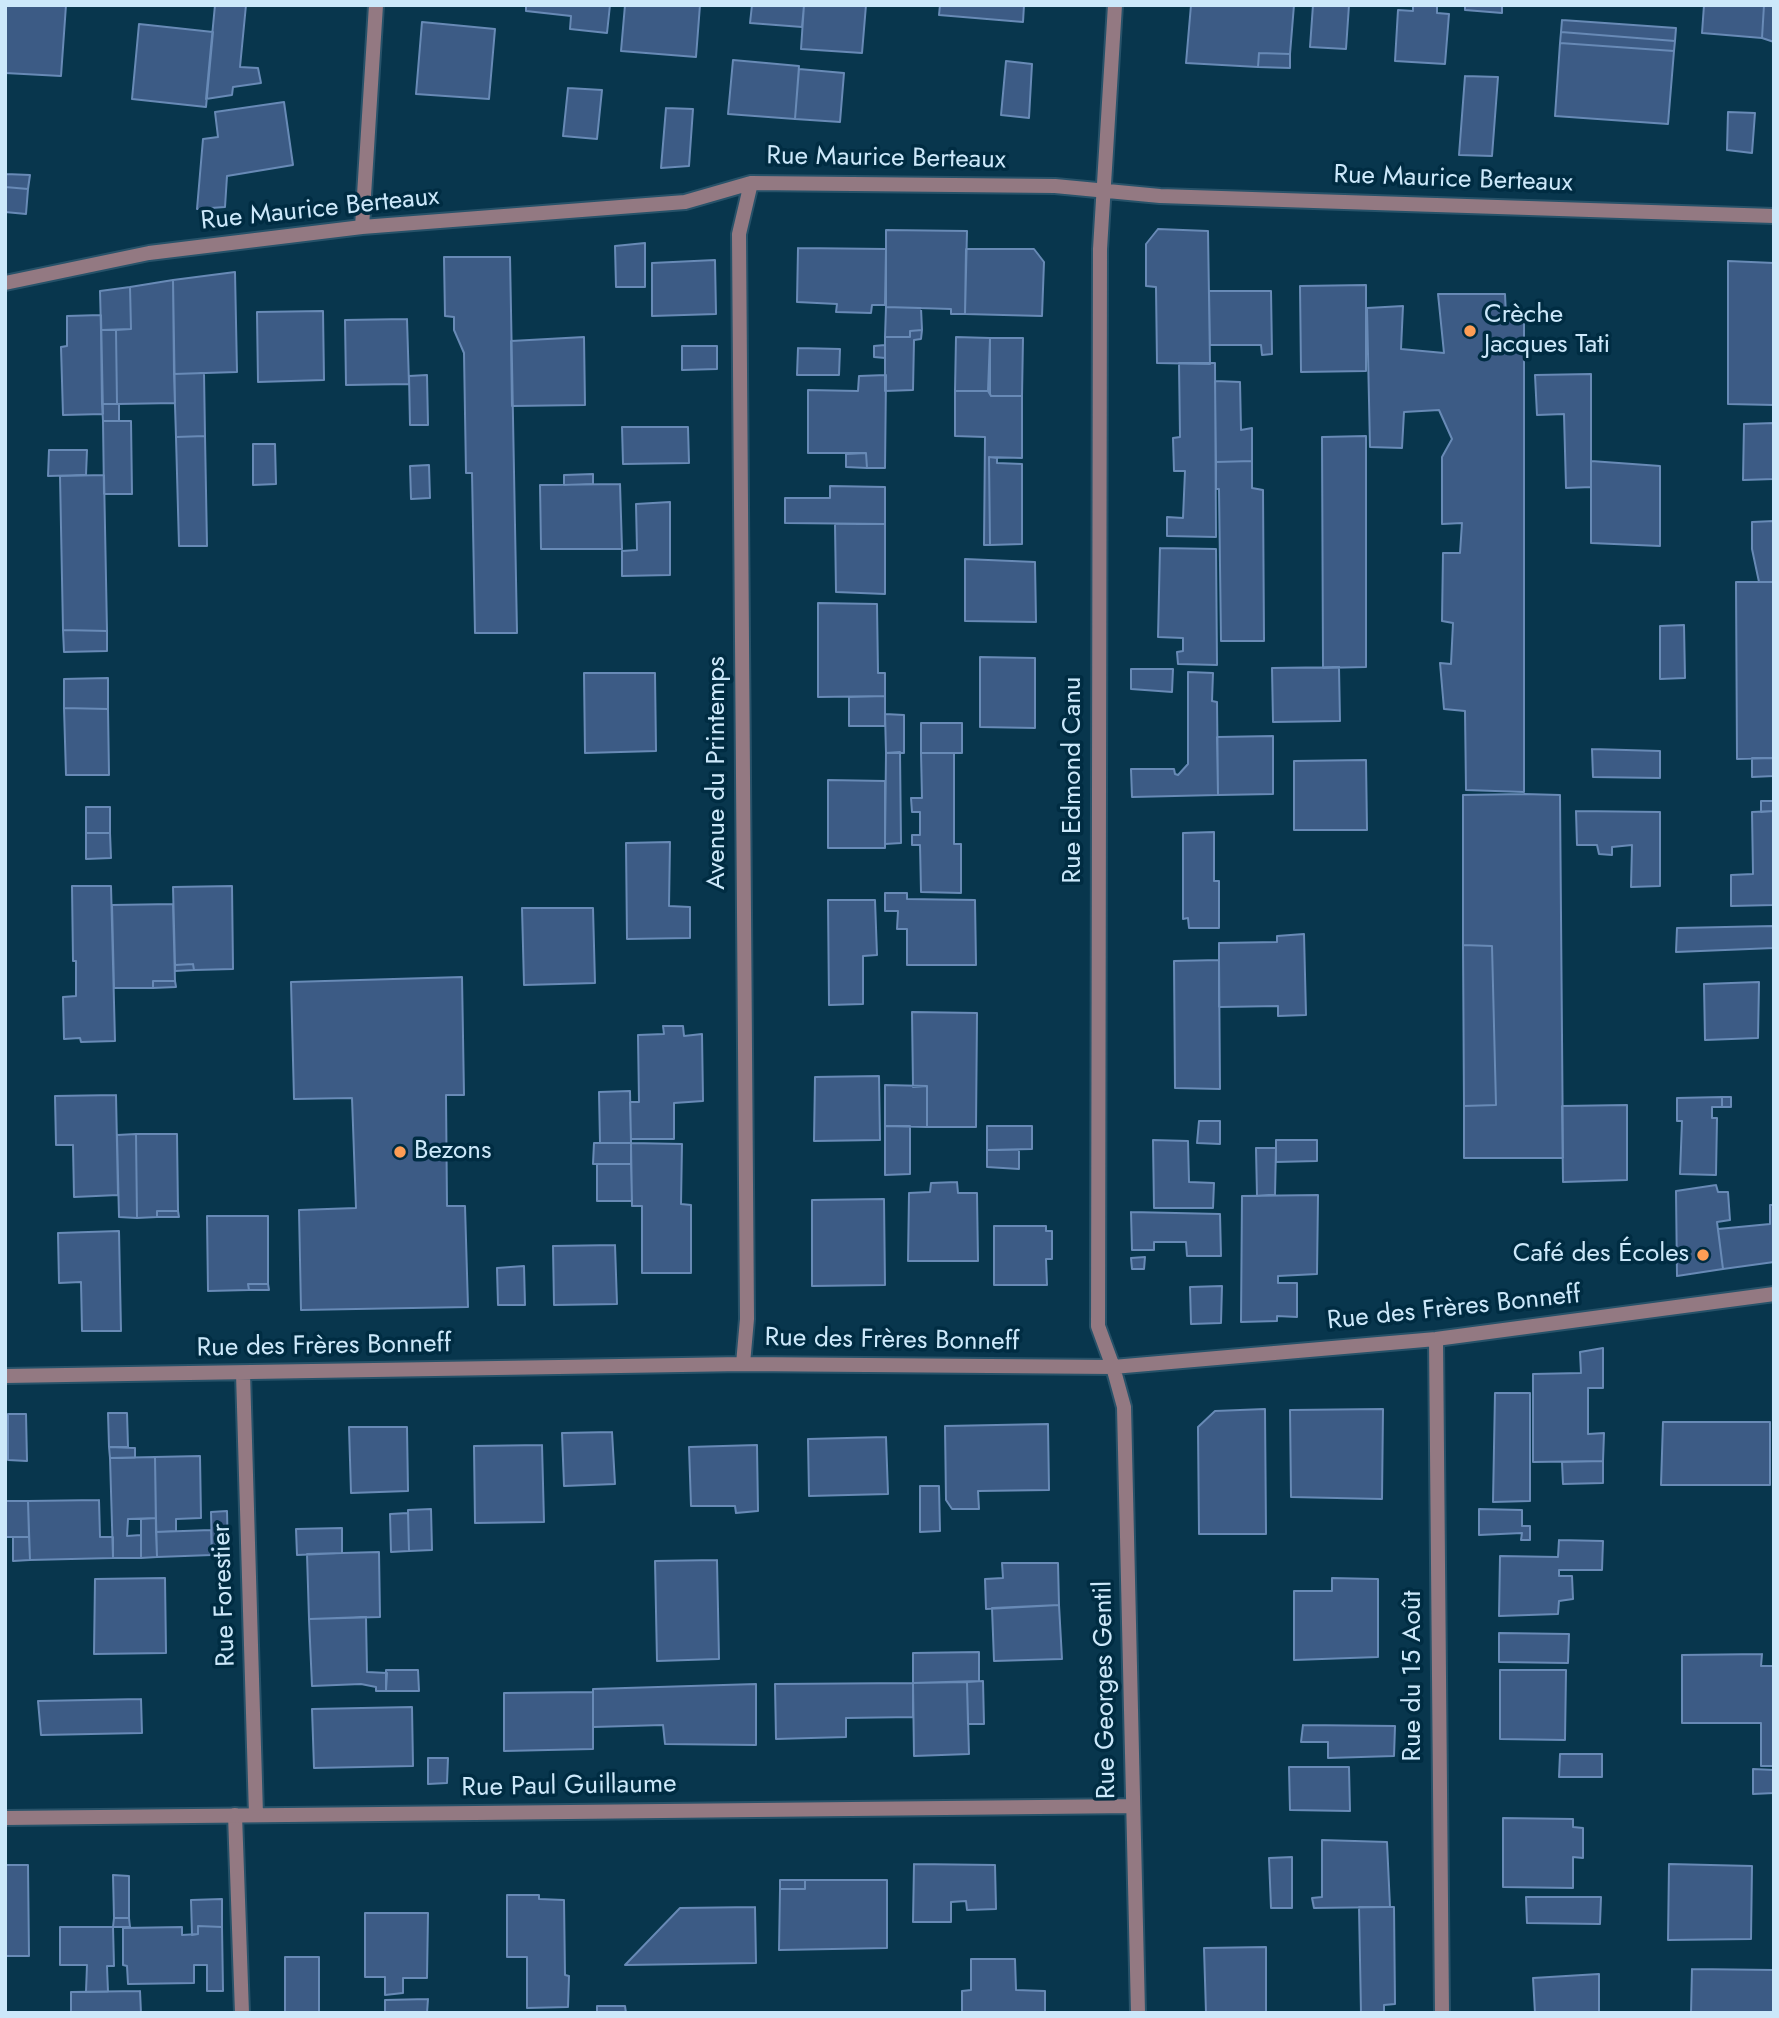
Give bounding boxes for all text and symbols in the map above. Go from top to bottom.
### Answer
street label: Rue Maurice Berteaux [766,141,1006,177]
street label: Rue Maurice Berteaux [1333,160,1573,200]
street label: Rue Maurice Berteaux [199,182,441,238]
place label: Crèche Jacques Tati [1484,300,1610,362]
marker: Crèche Jacques Tati [1462,323,1478,339]
street label: Avenue du Printemps [702,656,734,890]
street label: Rue Edmond Canu [1058,677,1090,883]
place label: Bezons [414,1136,491,1168]
marker: Bezons [392,1144,408,1160]
place label: Café des Écoles [1513,1239,1689,1271]
marker: Café des Écoles [1695,1247,1711,1263]
street label: Rue des Frères Bonneff [1326,1280,1582,1338]
street label: Rue des Frères Bonneff [764,1323,1020,1359]
street label: Rue des Frères Bonneff [196,1329,452,1365]
street label: Rue Forestier [207,1523,243,1667]
street label: Rue Georges Gentil [1088,1581,1124,1799]
street label: Rue du 15 Août [1398,1590,1430,1762]
street label: Rue Paul Guillaume [461,1770,677,1804]

